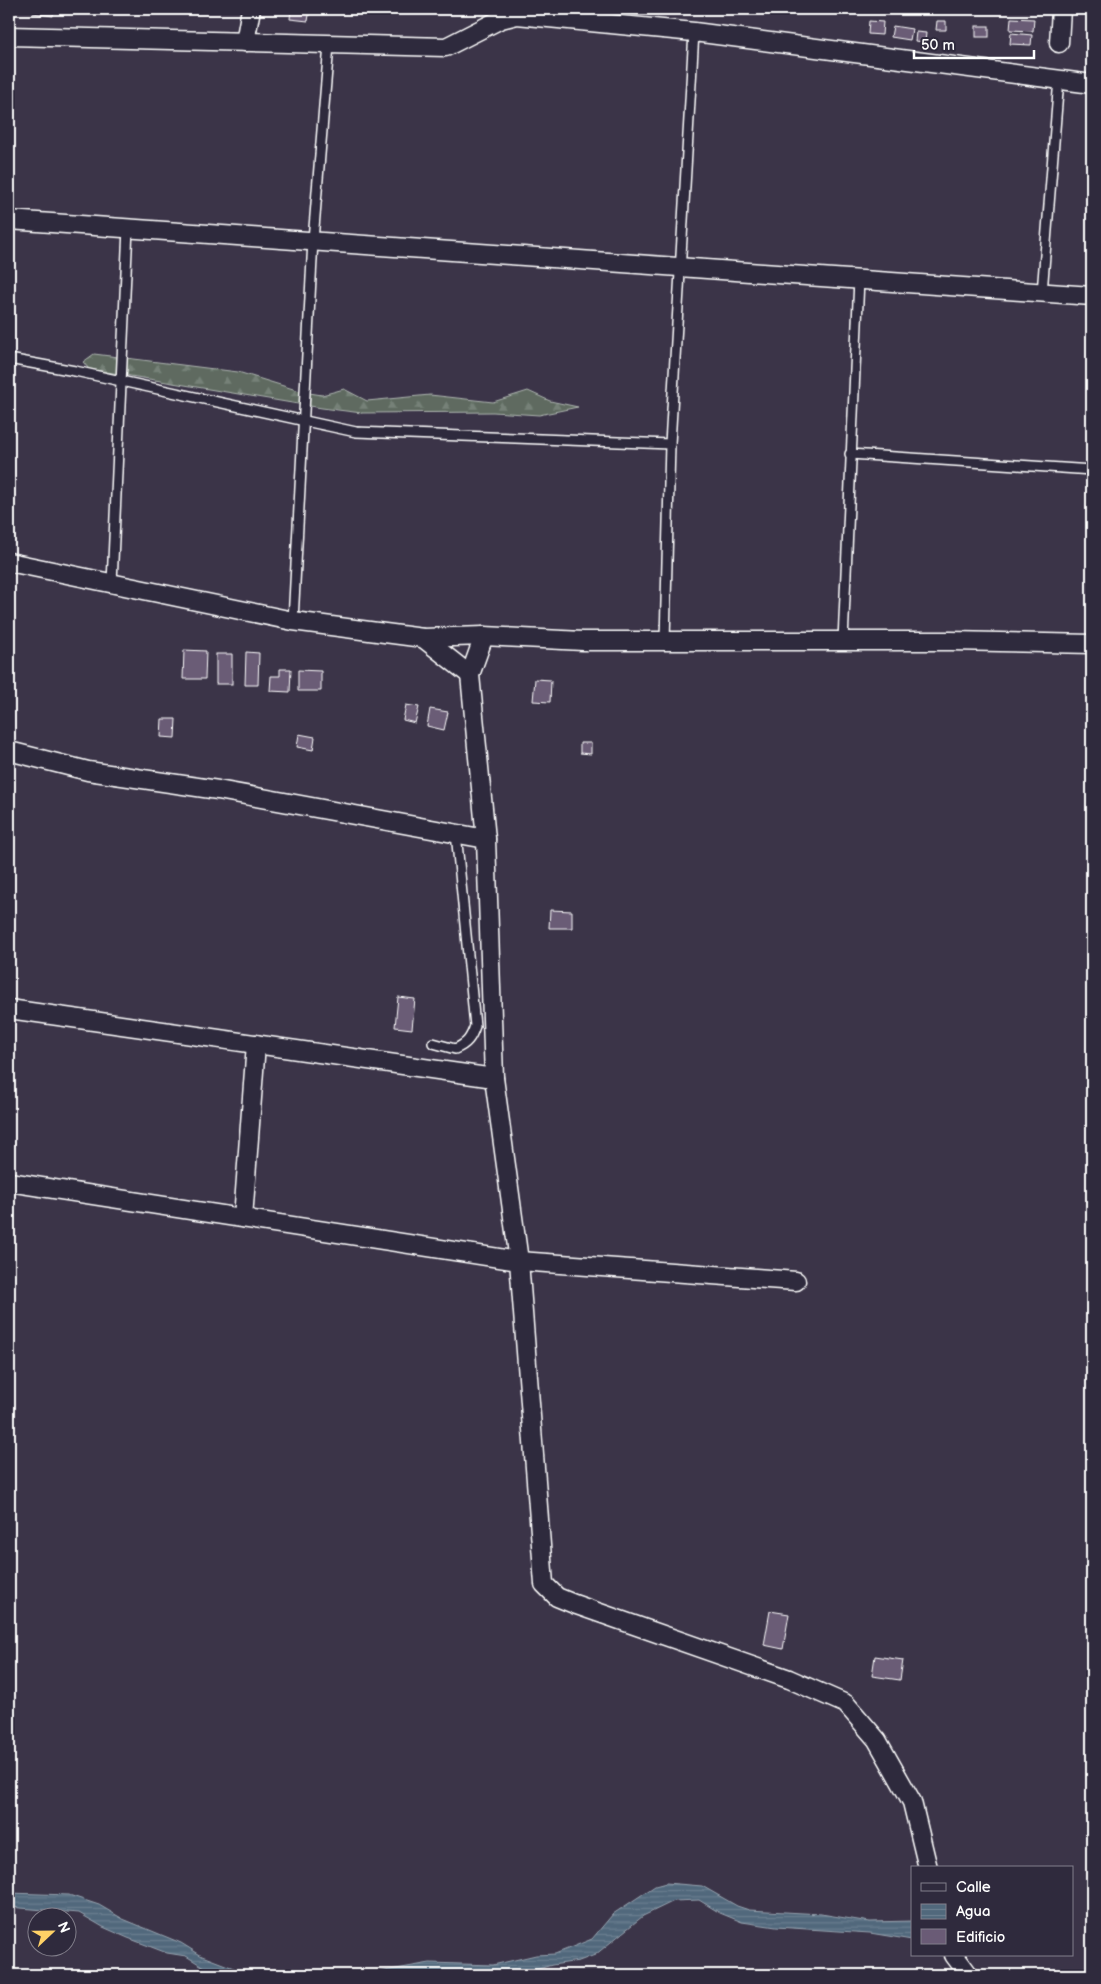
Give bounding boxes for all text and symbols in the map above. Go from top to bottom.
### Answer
scale bar [914,28,1034,60]
text: 50 m [921,36,955,55]
legend [911,1866,1074,1956]
text: Calle [956,1878,991,1897]
text: Agua [956,1902,990,1921]
north arrow [28,1906,78,1956]
text: N [54,1919,73,1935]
text: Edificio [956,1928,1005,1947]

